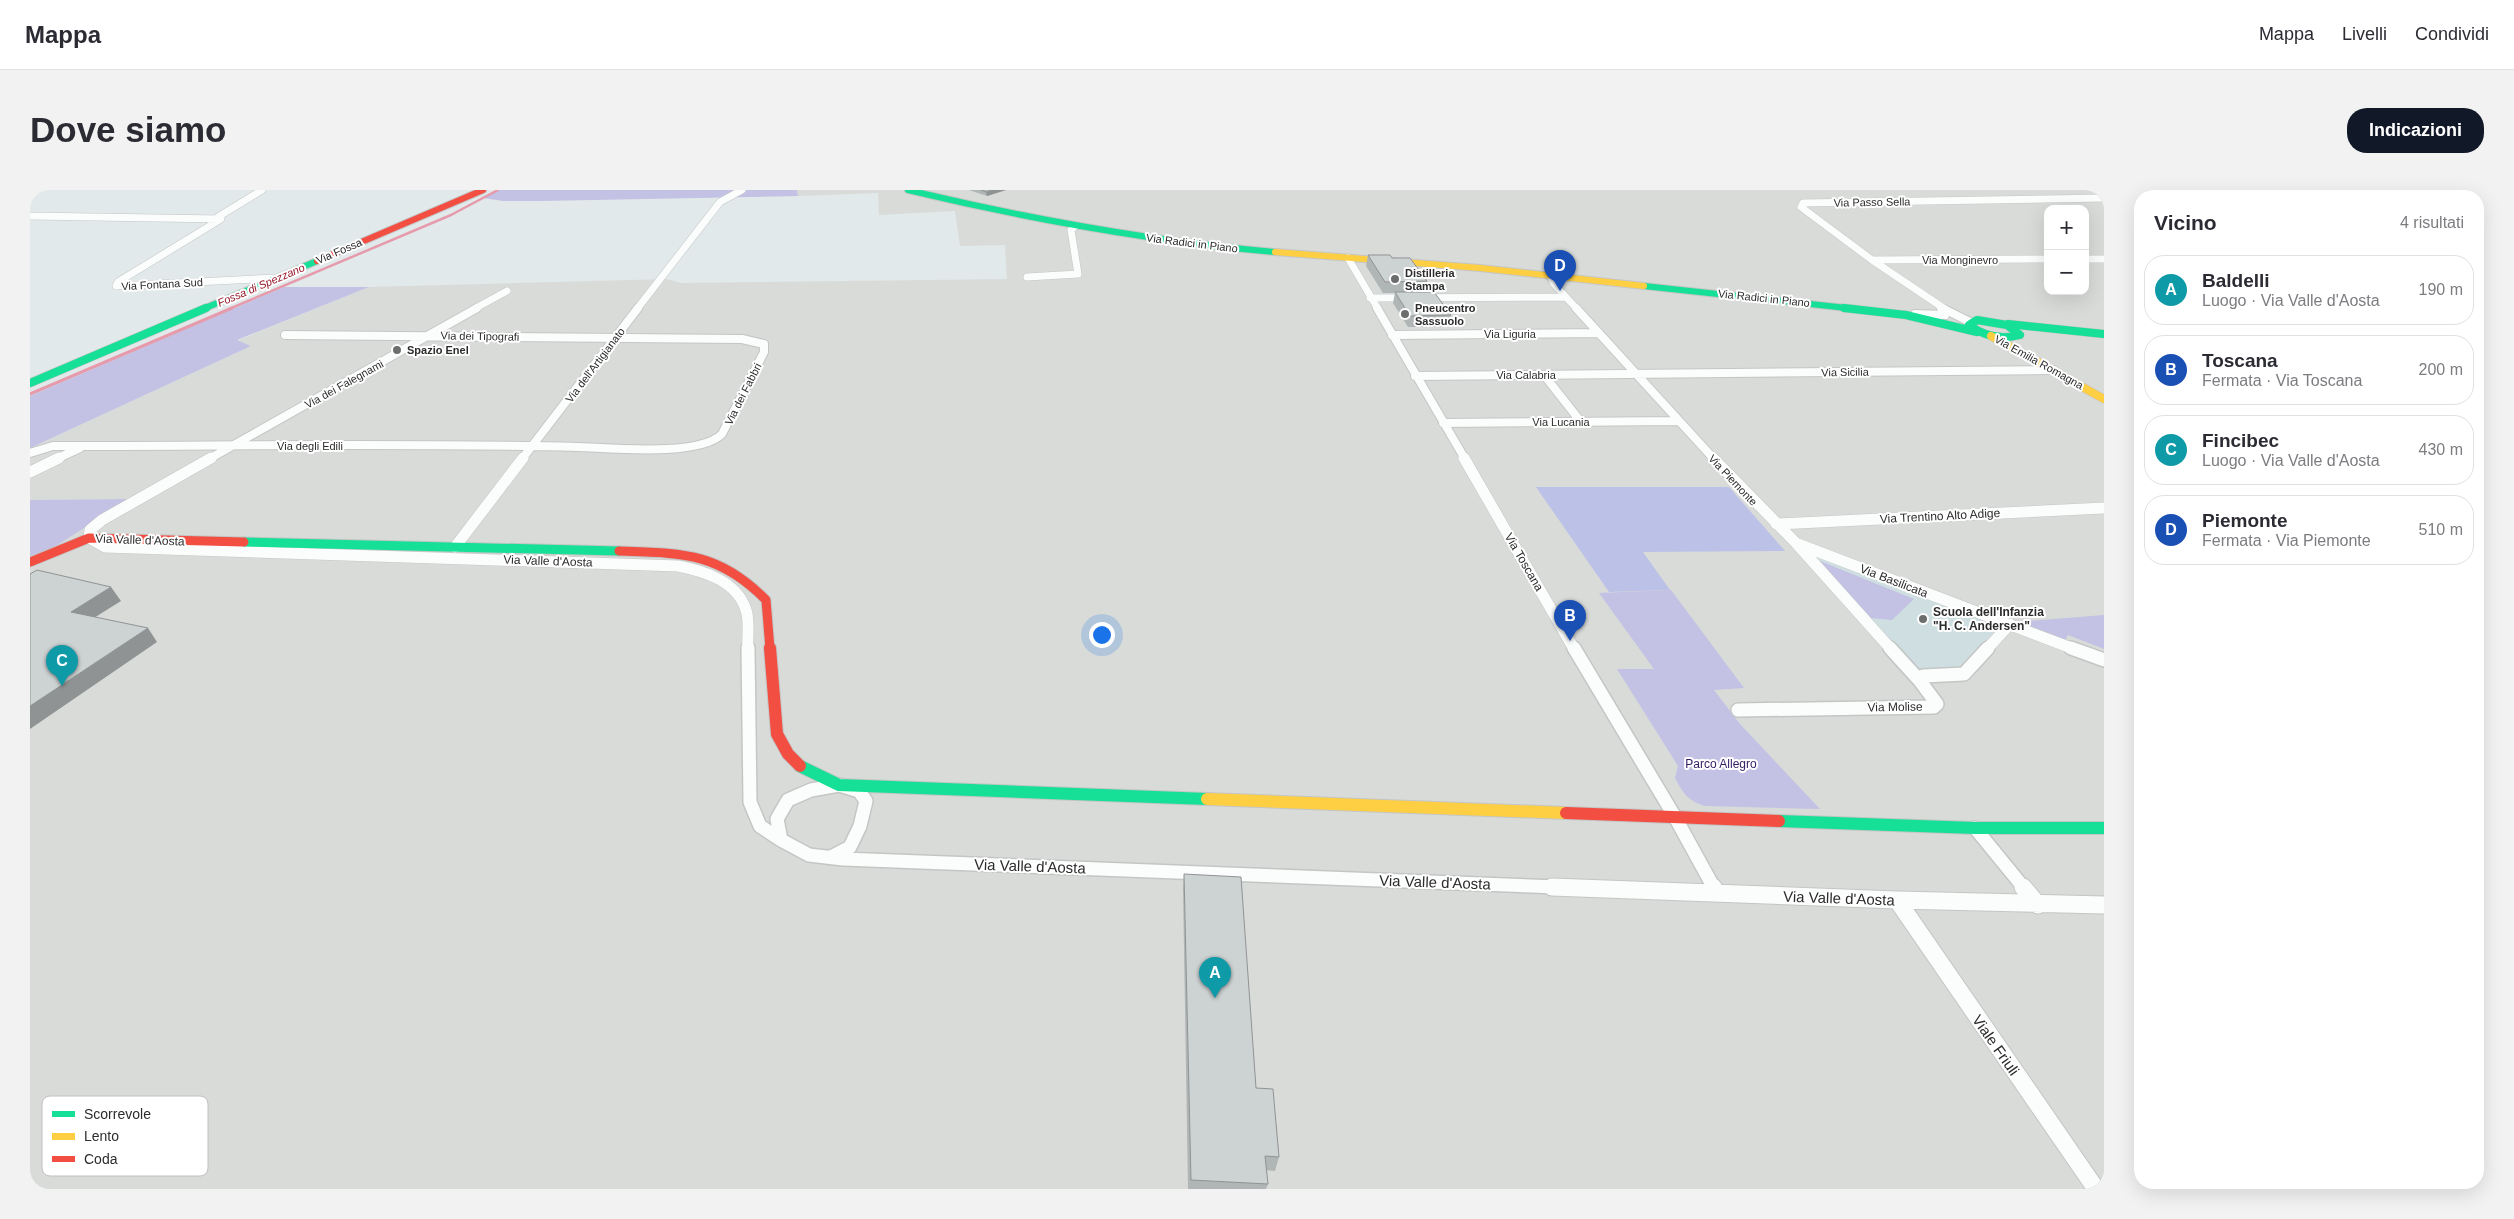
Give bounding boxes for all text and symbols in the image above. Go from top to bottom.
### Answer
text: Mappa [25,21,101,48]
text: Mappa [2259,24,2314,44]
text: Livelli [2342,24,2387,44]
text: Condividi [2415,24,2489,44]
button: Indicazioni [2347,108,2484,153]
text: Dove siamo [30,110,226,149]
street label: Via Passo Sella [1833,195,1911,209]
map controls [2044,205,2089,295]
button: + [2044,205,2089,250]
text: Vicino [2154,211,2217,234]
text: 4 risultati [2400,214,2464,231]
street label: Via Radici in Piano [1146,231,1238,255]
street label: Via Fossa [314,236,365,266]
pin: D [1544,250,1576,291]
button: − [2044,250,2089,295]
street label: Via Monginevro [1922,254,1998,266]
water label: Fossa di Spezzano [216,261,306,309]
place label: Distilleria Stampa [1405,267,1455,292]
text: Baldelli [2202,270,2270,291]
marker: Distilleria Stampa [1389,273,1401,285]
street label: Via Fontana Sud [121,276,203,292]
text: A [2165,281,2177,298]
text: 190 m [2419,281,2463,298]
street label: Via Radici in Piano [1718,287,1810,309]
text: Luogo · Via Valle d'Aosta [2202,292,2380,309]
place label: Pneucentro Sassuolo [1415,302,1476,327]
marker: Pneucentro Sassuolo [1399,308,1411,320]
street label: Via dell'Artigianato [563,325,627,405]
street label: Via Liguria [1484,328,1537,340]
street label: Via dei Tipografi [441,329,519,343]
street label: Via Emilia Romagna [1993,333,2086,392]
marker: Spazio Enel [391,344,403,356]
place label: Spazio Enel [407,344,469,356]
text: Toscana [2202,350,2278,371]
street label: Via dei Falegnami [303,357,385,411]
street label: Via dei Fabbri [722,361,764,427]
text: B [2165,361,2177,378]
text: 200 m [2419,361,2463,378]
street label: Via Sicilia [1821,366,1870,378]
street label: Via Calabria [1496,369,1557,381]
text: Fermata · Via Toscana [2202,372,2362,389]
street label: Via Lucania [1532,416,1591,428]
text: Fincibec [2202,430,2279,451]
street label: Via degli Edili [277,440,343,452]
text: C [2165,441,2177,458]
text: 430 m [2419,441,2463,458]
street label: Via Piemonte [1706,452,1760,508]
text: Luogo · Via Valle d'Aosta [2202,452,2380,469]
street label: Via Trentino Alto Adige [1879,506,2001,526]
text: Piemonte [2202,510,2288,531]
text: D [2165,521,2177,538]
text: 510 m [2419,521,2463,538]
street label: Via Toscana [1502,530,1546,594]
street label: Via Valle d'Aosta [95,531,185,549]
text: Fermata · Via Piemonte [2202,532,2371,549]
street label: Via Valle d'Aosta [503,552,593,570]
street label: Via Basilicata [1858,562,1930,601]
pin: B [1554,600,1586,641]
place label: Scuola dell'Infanzia "H. C. Andersen" [1933,605,2044,633]
marker: Scuola dell'Infanzia "H. C. Andersen" [1917,613,1929,625]
your location [1089,622,1115,648]
pin: C [46,645,78,686]
street label: Via Molise [1867,700,1923,714]
park label: Parco Allegro [1685,757,1757,771]
street label: Via Valle d'Aosta [974,856,1087,876]
street label: Via Valle d'Aosta [1379,872,1492,892]
street label: Via Valle d'Aosta [1783,888,1896,908]
pin: A [1199,957,1231,998]
street label: Viale Friuli [1969,1012,2023,1078]
legend [42,1096,208,1176]
text: Scorrevole [84,1106,151,1122]
text: Lento [84,1128,119,1144]
text: Coda [84,1151,118,1167]

